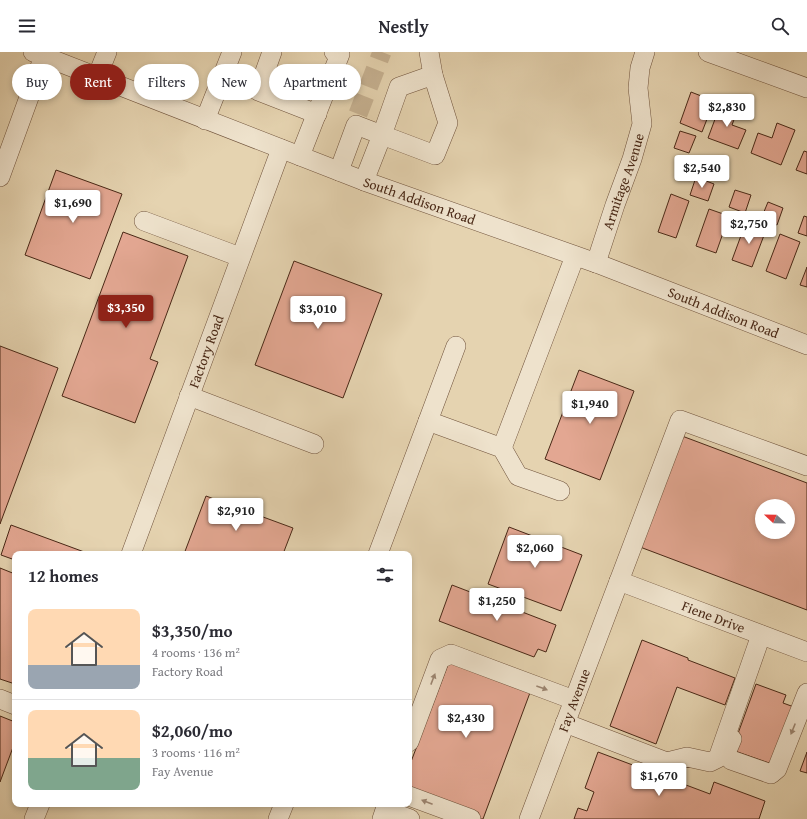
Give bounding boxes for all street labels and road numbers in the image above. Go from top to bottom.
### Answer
street label: Armitage Avenue [598,130,649,232]
street label: South Addison Road [360,172,479,230]
street label: South Addison Road [665,282,782,343]
street label: Factory Road [183,312,229,391]
street label: Fiene Drive [679,596,748,638]
street label: Fay Avenue [553,665,595,735]

